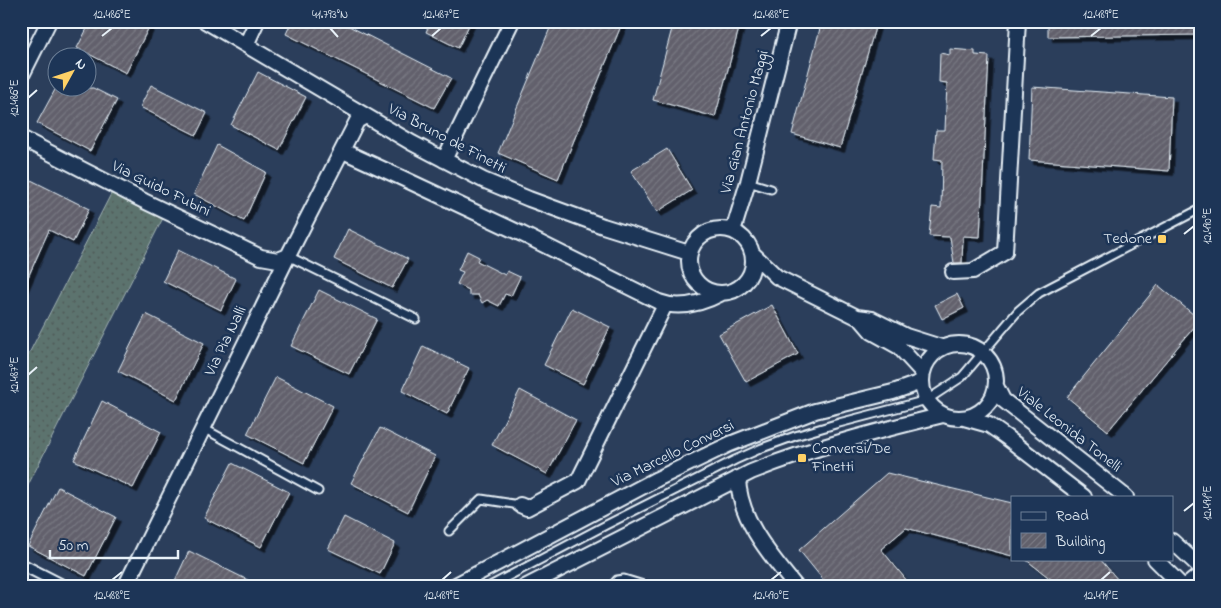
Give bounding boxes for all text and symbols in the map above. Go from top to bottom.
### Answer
text: 12.486°E [93,6,131,24]
text: 41.793°N [312,6,348,24]
text: 12.487°E [422,6,460,24]
text: 12.488°E [753,6,789,24]
text: 12.489°E [1083,6,1119,24]
north arrow [48,48,98,98]
street label: Via Gian Antonio Maggi [714,48,776,197]
text: N [70,54,92,75]
text: 12.486°E [6,79,24,117]
street label: Via Bruno de Finetti [383,97,511,180]
street label: Via Guido Fubini [106,154,215,223]
text: 12.490°E [1199,208,1217,244]
place label: Tedone [1103,227,1153,251]
marker: Tedone [1156,233,1168,245]
street label: Via Pia Nalli [198,302,253,381]
text: 12.487°E [6,356,24,394]
street label: Viale Leonida Tonelli [1011,381,1127,479]
street label: Via Marcello Conversi [607,414,739,495]
place label: Conversi/De Finetti [811,437,892,479]
marker: Conversi/De Finetti [796,452,808,464]
text: 12.491°E [1199,485,1217,521]
legend [1011,496,1174,560]
text: Road [1056,505,1089,527]
scale bar [50,528,178,560]
text: Building [1055,531,1105,554]
text: 50 m [58,535,89,557]
text: 12.488°E [94,587,130,605]
text: 12.489°E [424,587,460,605]
text: 12.490°E [753,587,789,605]
text: 12.491°E [1083,587,1119,605]

